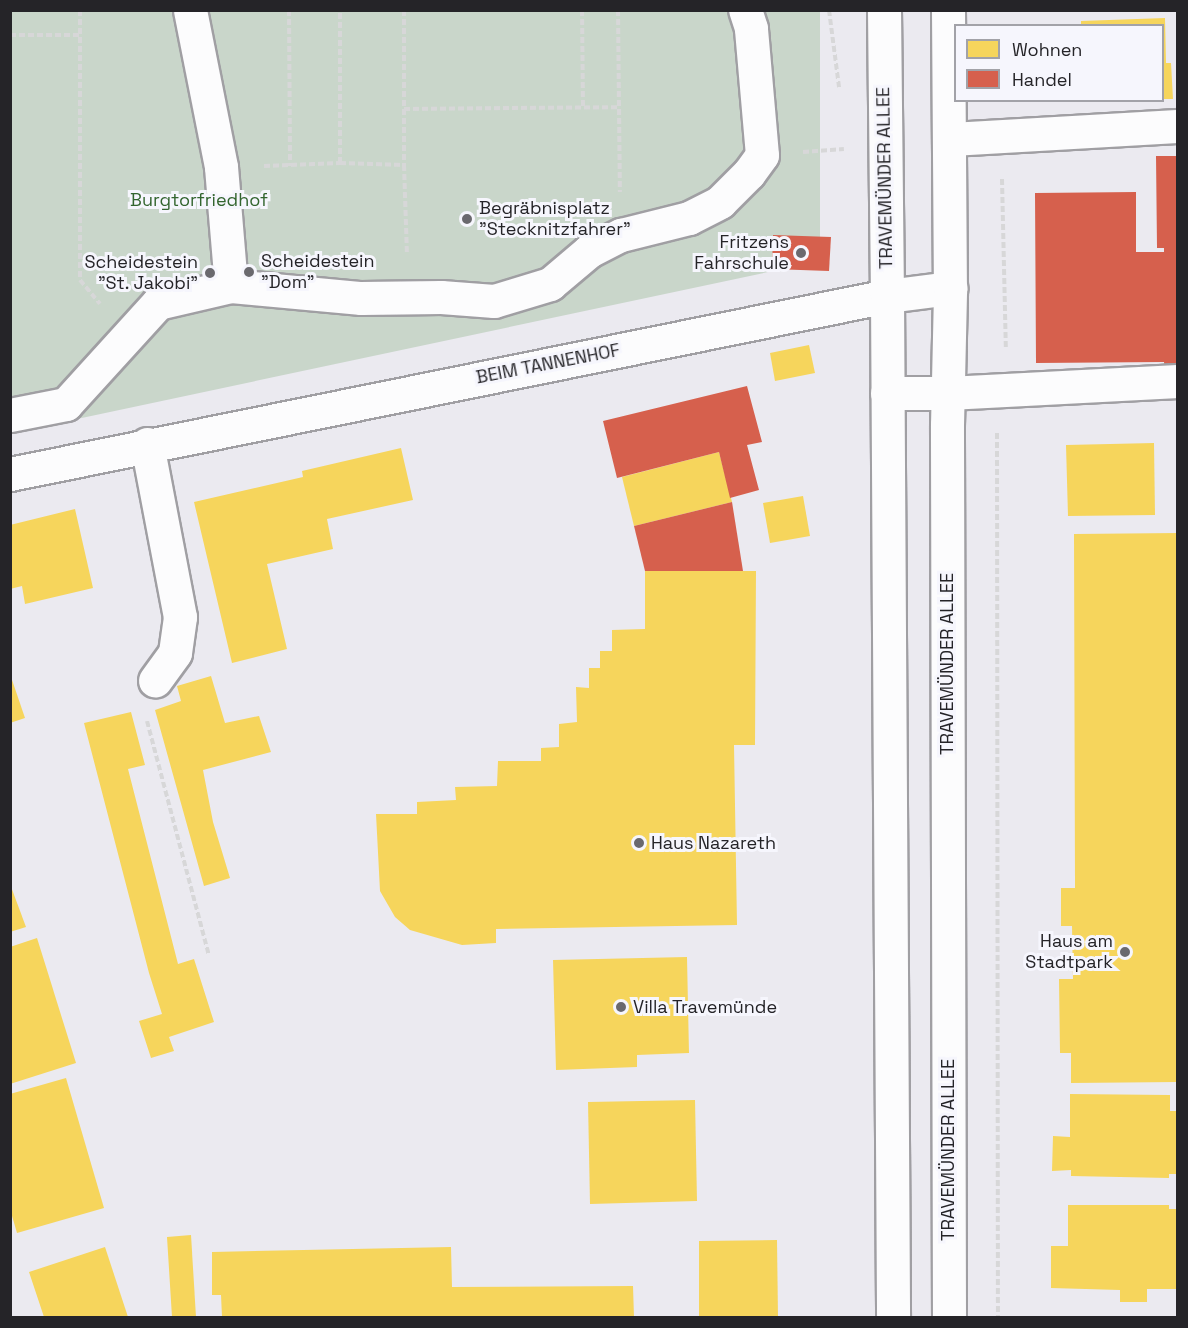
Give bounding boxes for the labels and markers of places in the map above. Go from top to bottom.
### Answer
place label: Begräbnisplatz "Stecknitzfahrer" [479,198,631,240]
marker: Begräbnisplatz "Stecknitzfahrer" [460,212,474,226]
place label: Fritzens Fahrschule [694,232,789,274]
marker: Fritzens Fahrschule [794,246,808,260]
place label: Scheidestein "Dom" [261,251,374,294]
place label: Scheidestein "St. Jakobi" [85,252,198,294]
marker: Scheidestein "Dom" [242,265,256,279]
marker: Scheidestein "St. Jakobi" [203,266,217,280]
place label: Haus Nazareth [651,832,776,854]
marker: Haus Nazareth [632,836,646,850]
place label: Haus am Stadtpark [1025,931,1113,974]
marker: Haus am Stadtpark [1118,945,1132,959]
place label: Villa Travemünde [633,996,778,1018]
marker: Villa Travemünde [614,1000,628,1014]

